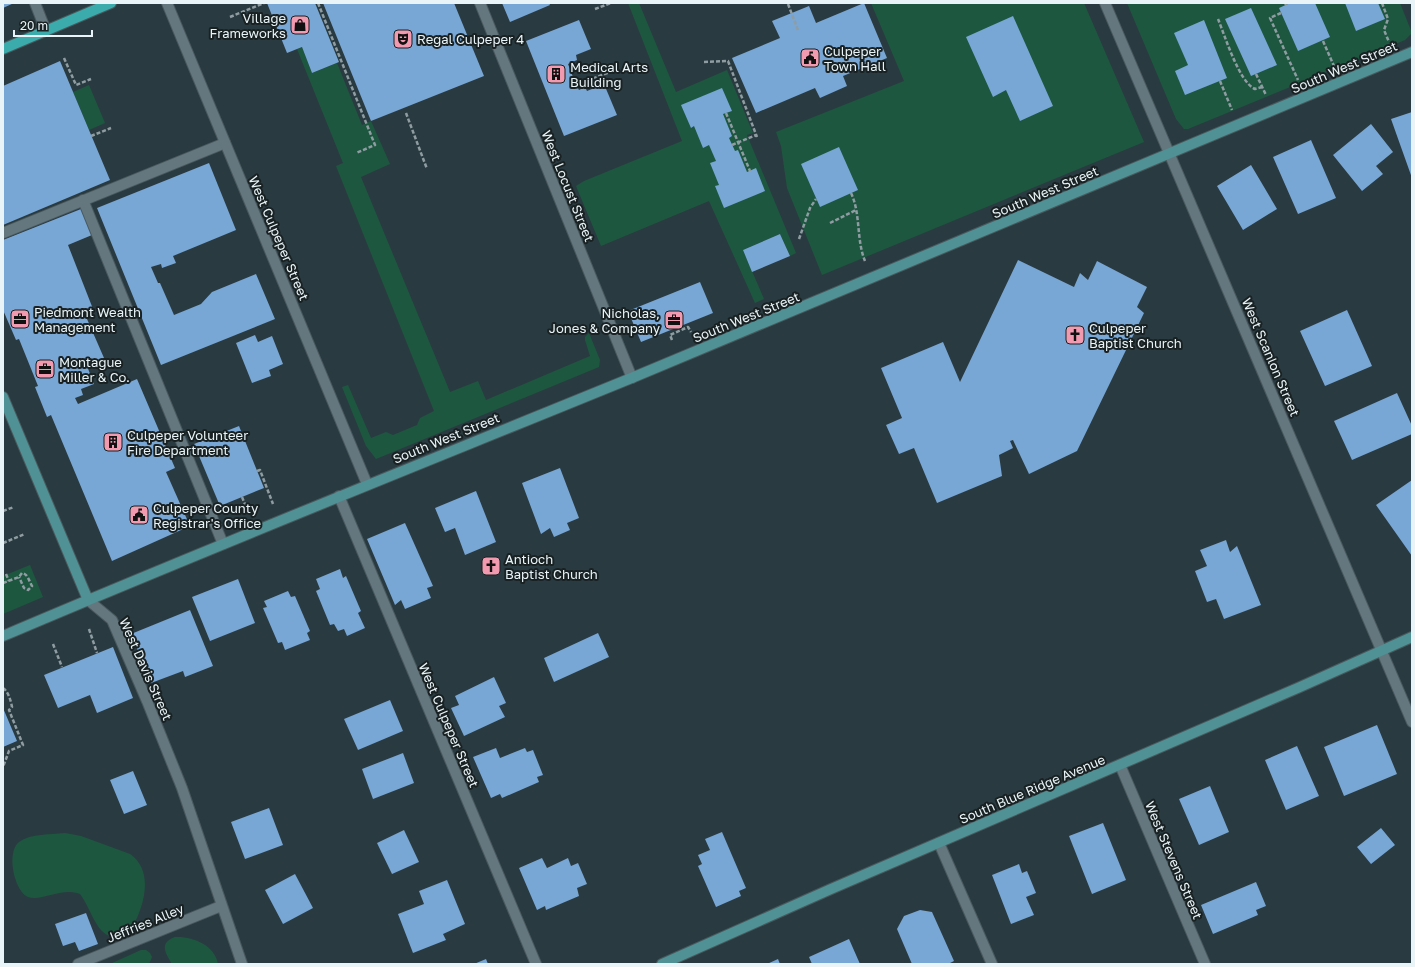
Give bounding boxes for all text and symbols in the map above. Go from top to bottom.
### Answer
place label: Village Frameworks [210,10,286,41]
scale bar [14,12,92,38]
shop icon: Village Frameworks [289,14,311,36]
text: 20 m [20,18,48,33]
theatre icon: Regal Culpeper 4 [392,28,414,50]
place label: Regal Culpeper 4 [417,31,524,47]
street label: South West Street [1289,37,1399,97]
place label: Culpeper Town Hall [824,43,886,74]
public building icon: Culpeper Town Hall [799,47,821,69]
place label: Medical Arts Building [570,59,648,90]
building icon: Medical Arts Building [545,63,567,85]
street label: West Locust Street [538,128,598,244]
street label: South West Street [990,162,1100,222]
street label: West Culpeper Street [246,173,312,303]
street label: South West Street [690,288,802,346]
street label: West Scanlon Street [1239,295,1303,419]
place label: Piedmont Wealth Management [34,304,141,335]
place label: Nicholas, Jones & Company [549,305,661,336]
office icon: Piedmont Wealth Management [9,308,31,330]
office icon: Nicholas, Jones & Company [663,309,685,331]
place label: Culpeper Baptist Church [1089,320,1182,351]
church icon: Culpeper Baptist Church [1064,324,1086,346]
place label: Montague Miller & Co. [59,354,130,385]
office icon: Montague Miller & Co. [34,358,56,380]
street label: South West Street [390,409,502,467]
place label: Culpeper Volunteer Fire Department [127,427,248,458]
building icon: Culpeper Volunteer Fire Department [102,431,124,453]
place label: Culpeper County Registrar's Office [153,500,261,531]
public building icon: Culpeper County Registrar's Office [128,504,150,526]
place label: Antioch Baptist Church [505,551,598,582]
church icon: Antioch Baptist Church [480,555,502,577]
street label: West Davis Street [116,615,176,723]
street label: West Culpeper Street [416,660,482,790]
street label: South Blue Ridge Avenue [957,751,1107,827]
street label: West Stevens Street [1142,799,1206,921]
street label: Jeffries Alley [104,900,187,946]

